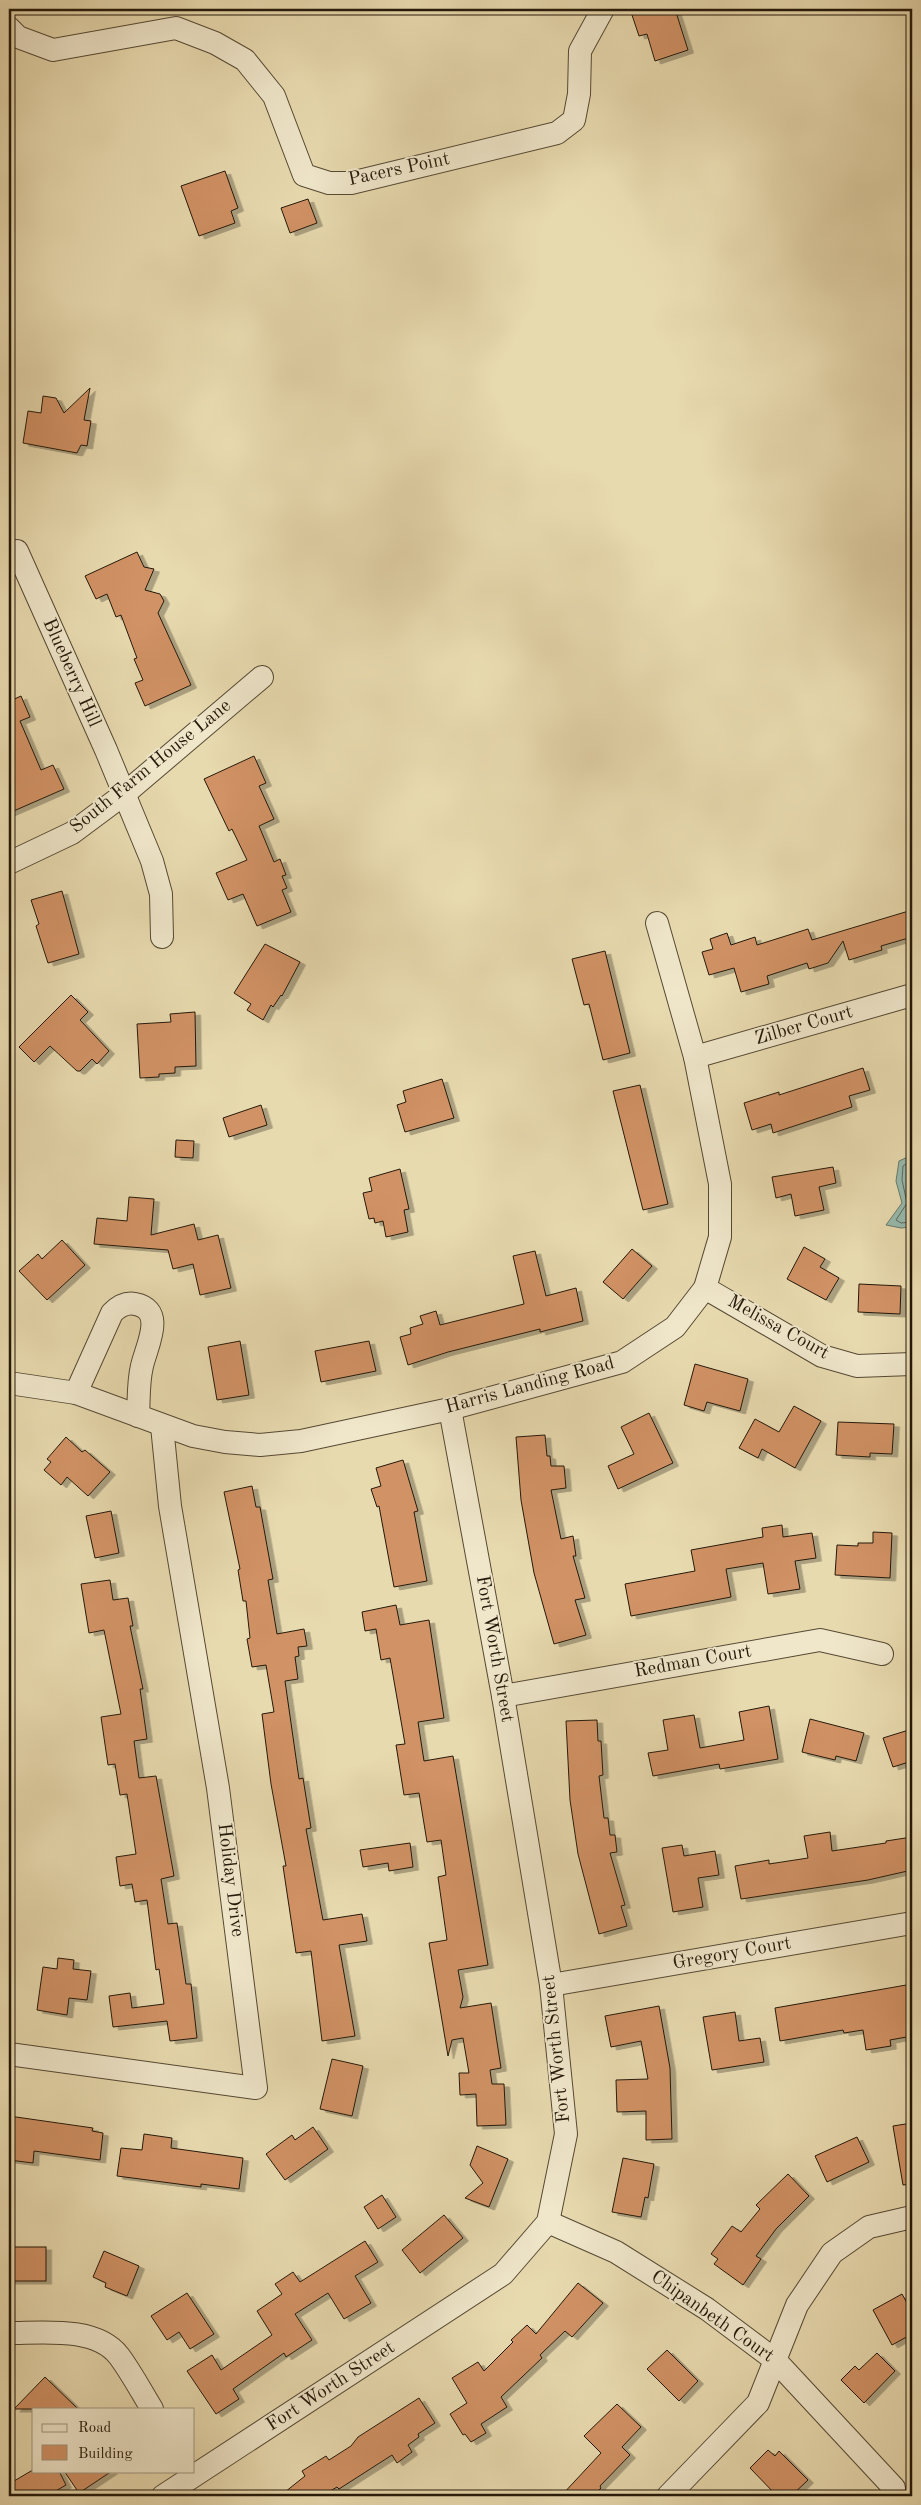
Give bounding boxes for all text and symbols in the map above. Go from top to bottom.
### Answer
street label: Pacers Point [347,150,451,190]
street label: Blueberry Hill [39,616,103,730]
street label: South Farm House Lane [67,696,235,838]
street label: Zilber Court [753,1003,855,1049]
street label: Melissa Court [724,1292,832,1364]
street label: Harris Landing Road [443,1354,617,1418]
street label: Fort Worth Street [472,1574,516,1724]
street label: Redman Court [633,1642,753,1682]
street label: Holiday Drive [214,1822,246,1938]
street label: Gregory Court [671,1934,793,1974]
street label: Fort Worth Street [540,1974,574,2124]
street label: Chipanbeth Court [647,2268,777,2366]
street label: Fort Worth Street [263,2338,399,2436]
legend [32,2408,195,2472]
text: Road [78,2421,112,2436]
text: Building [78,2447,133,2462]

